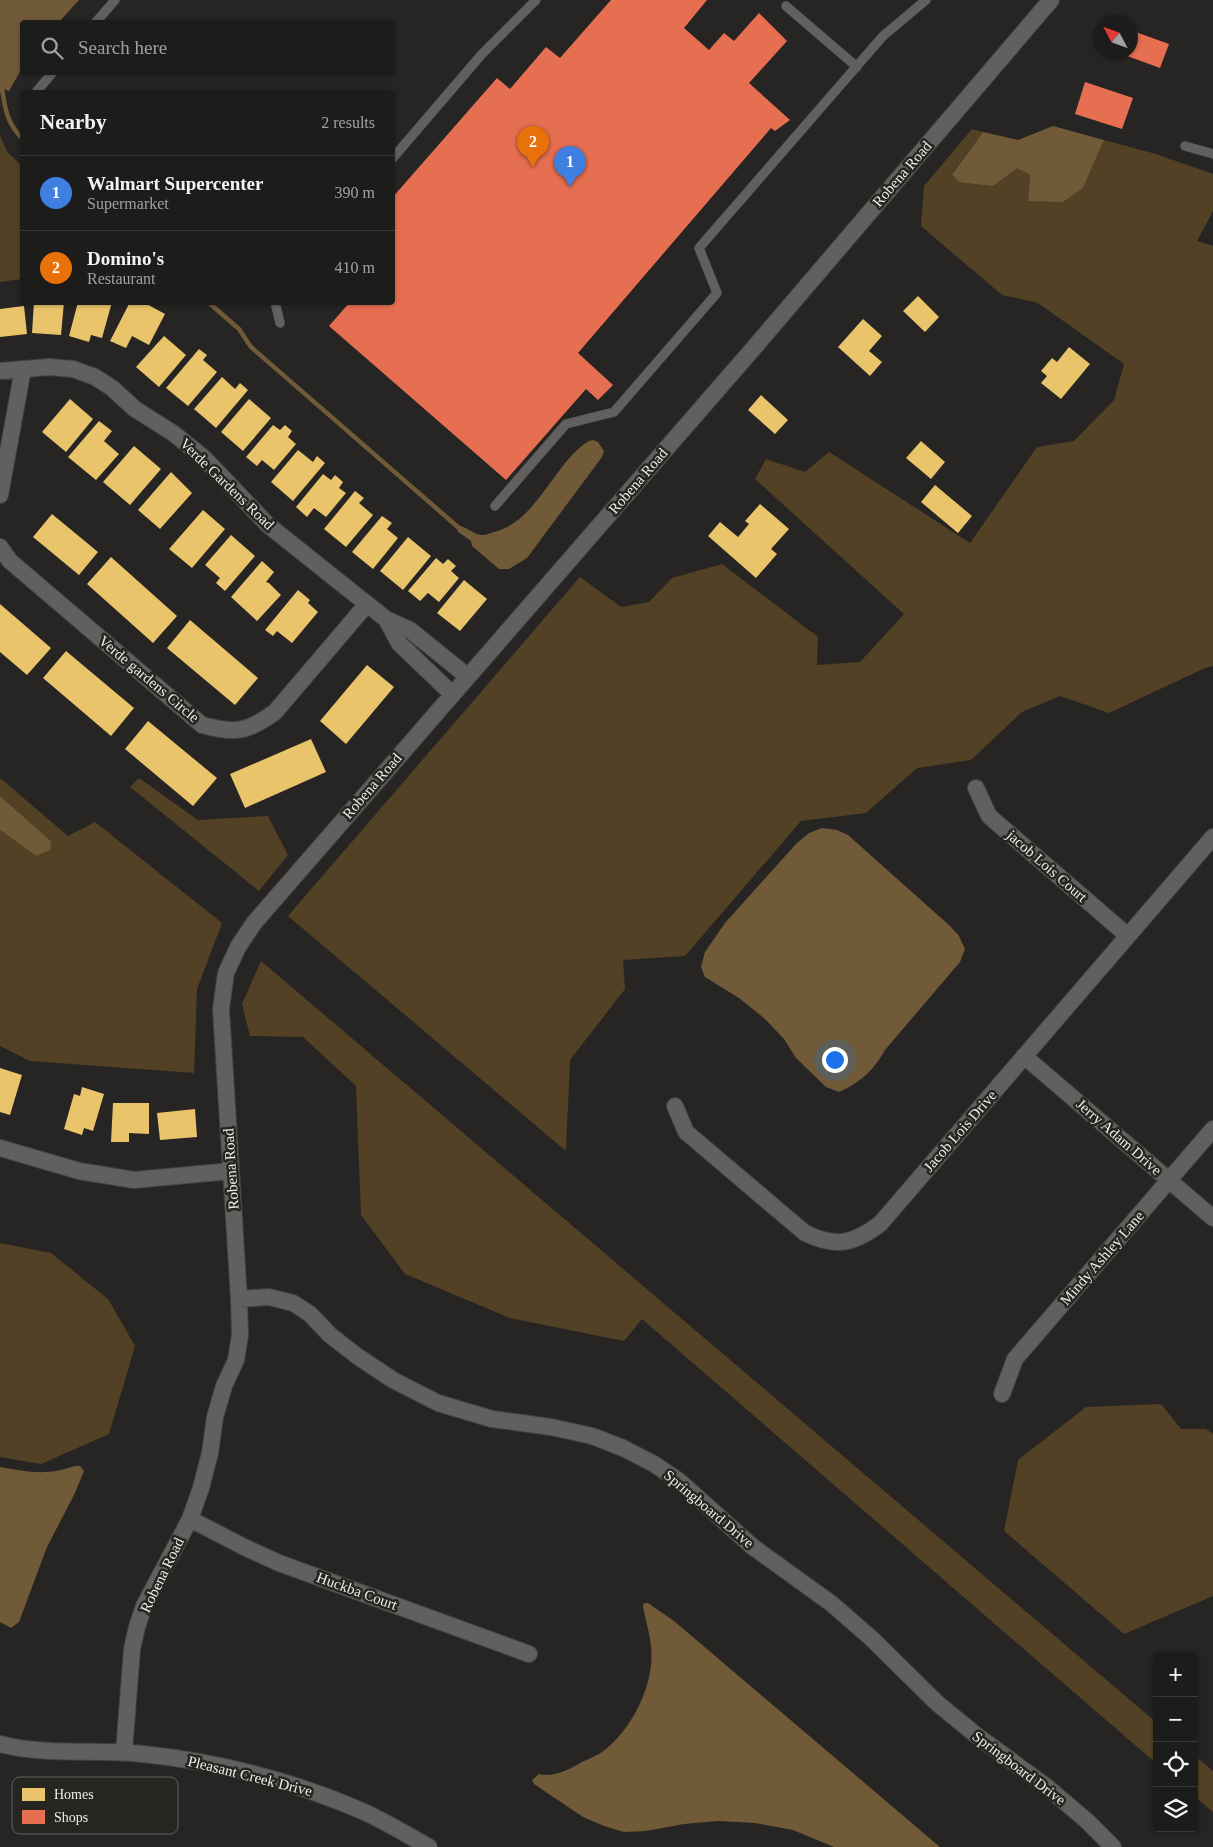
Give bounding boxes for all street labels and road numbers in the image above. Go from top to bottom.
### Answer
street label: Robena Road [869,138,935,210]
street label: Verde Gardens Road [177,435,278,533]
street label: Robena Road [605,445,671,517]
street label: Verde gardens Circle [96,632,203,726]
street label: Robena Road [339,750,405,822]
street label: jacob Lois Court [1003,826,1091,906]
street label: Jacob Lois Drive [920,1087,1000,1175]
street label: Jerry Adam Drive [1073,1096,1165,1179]
street label: Robena Road [220,1127,242,1210]
street label: Mindy Ashley Lane [1057,1208,1147,1308]
street label: Springboard Drive [661,1467,757,1551]
street label: Robena Road [137,1535,187,1615]
street label: Huckba Court [315,1569,400,1613]
street label: Springboard Drive [969,1728,1069,1808]
street label: Pleasant Creek Drive [186,1753,314,1799]

